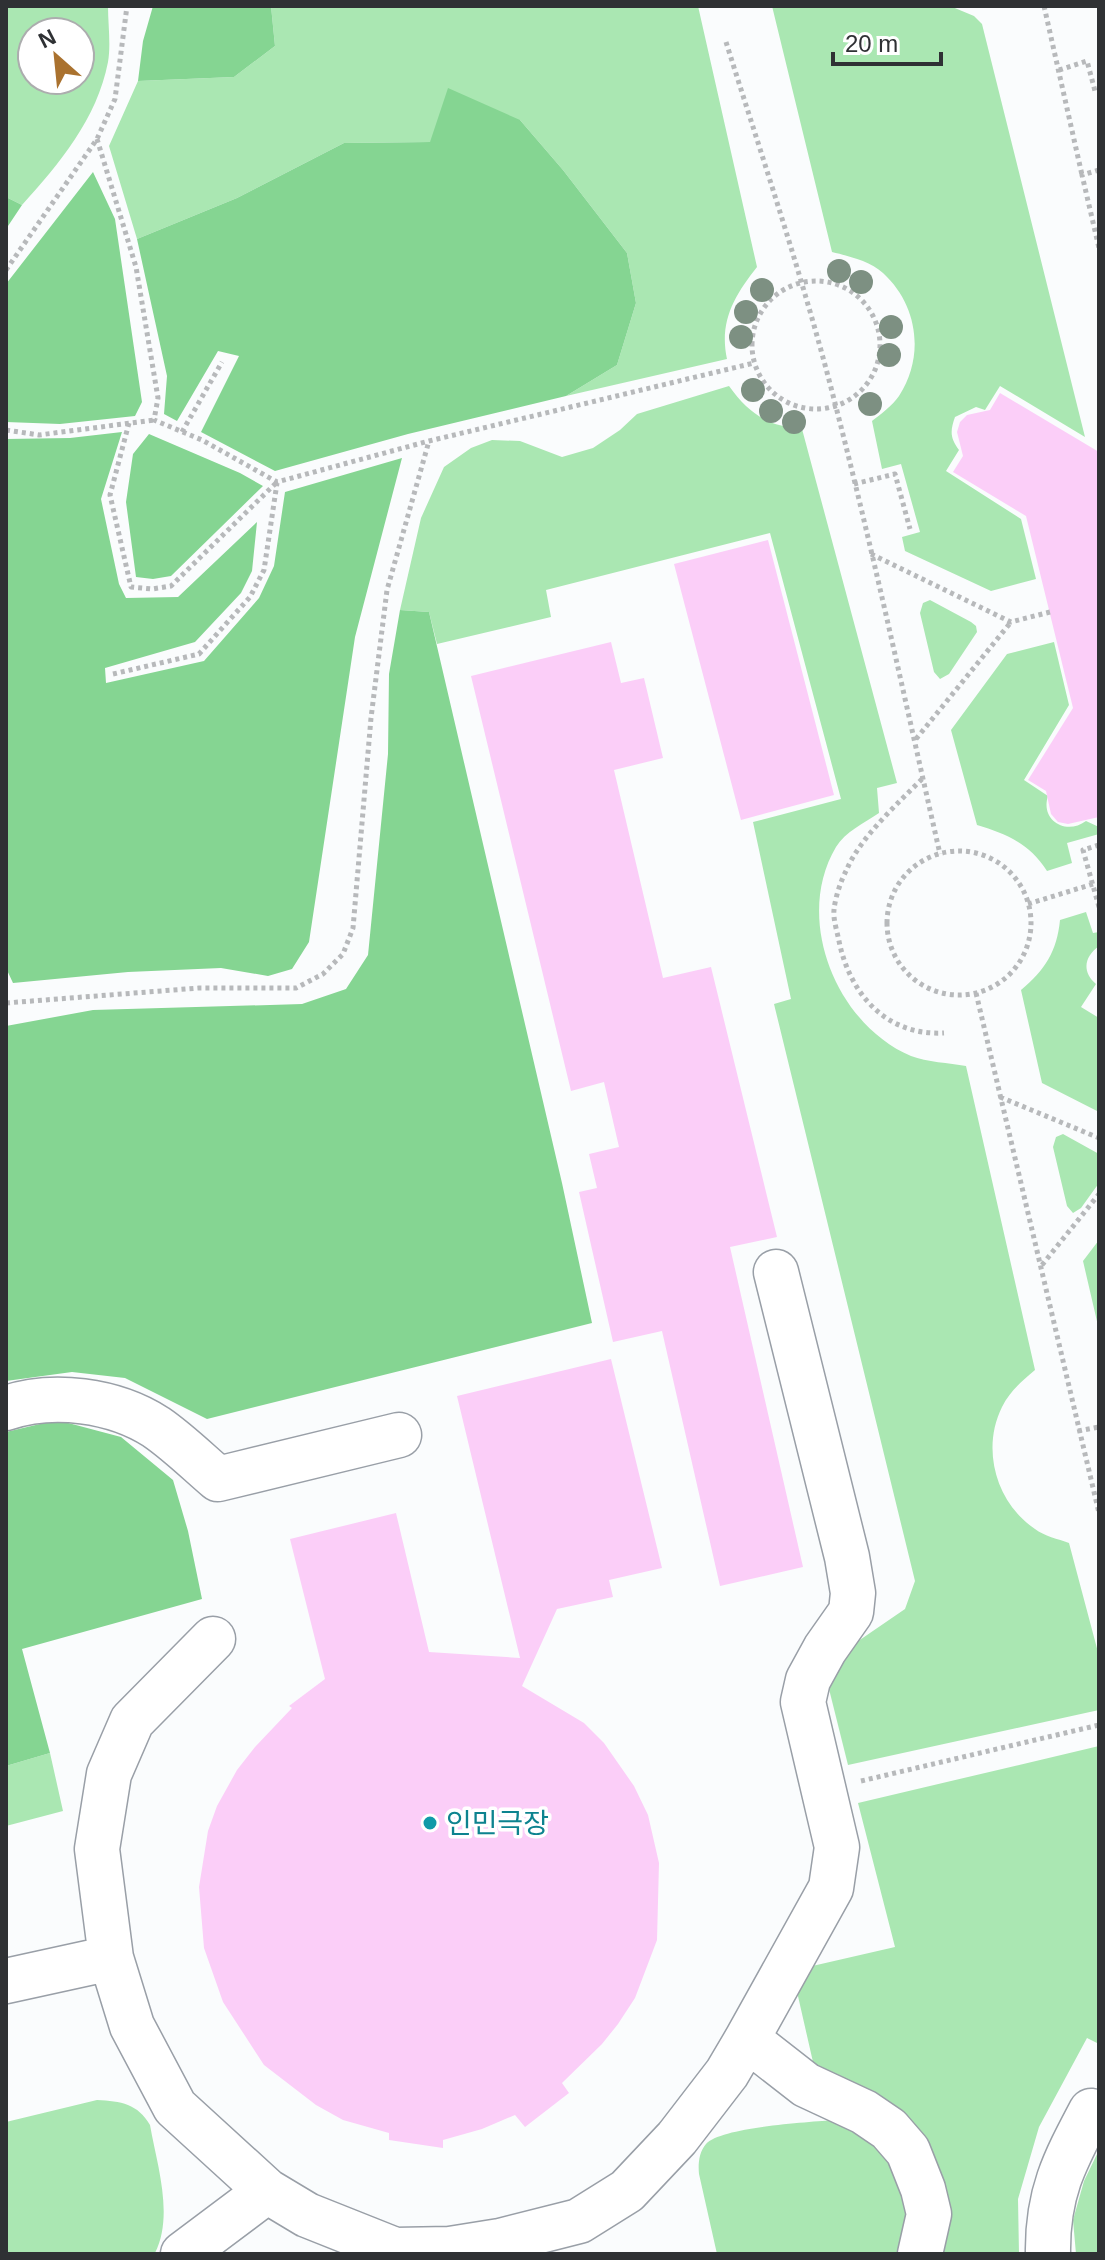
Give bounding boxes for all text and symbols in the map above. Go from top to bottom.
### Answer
north arrow [16,16,96,96]
scale bar [833,16,941,66]
text: N [34,24,60,53]
text: 20 m [845,30,898,57]
place label: 인민극장 [446,1808,549,1839]
marker: 인민극장 [421,1814,439,1832]

